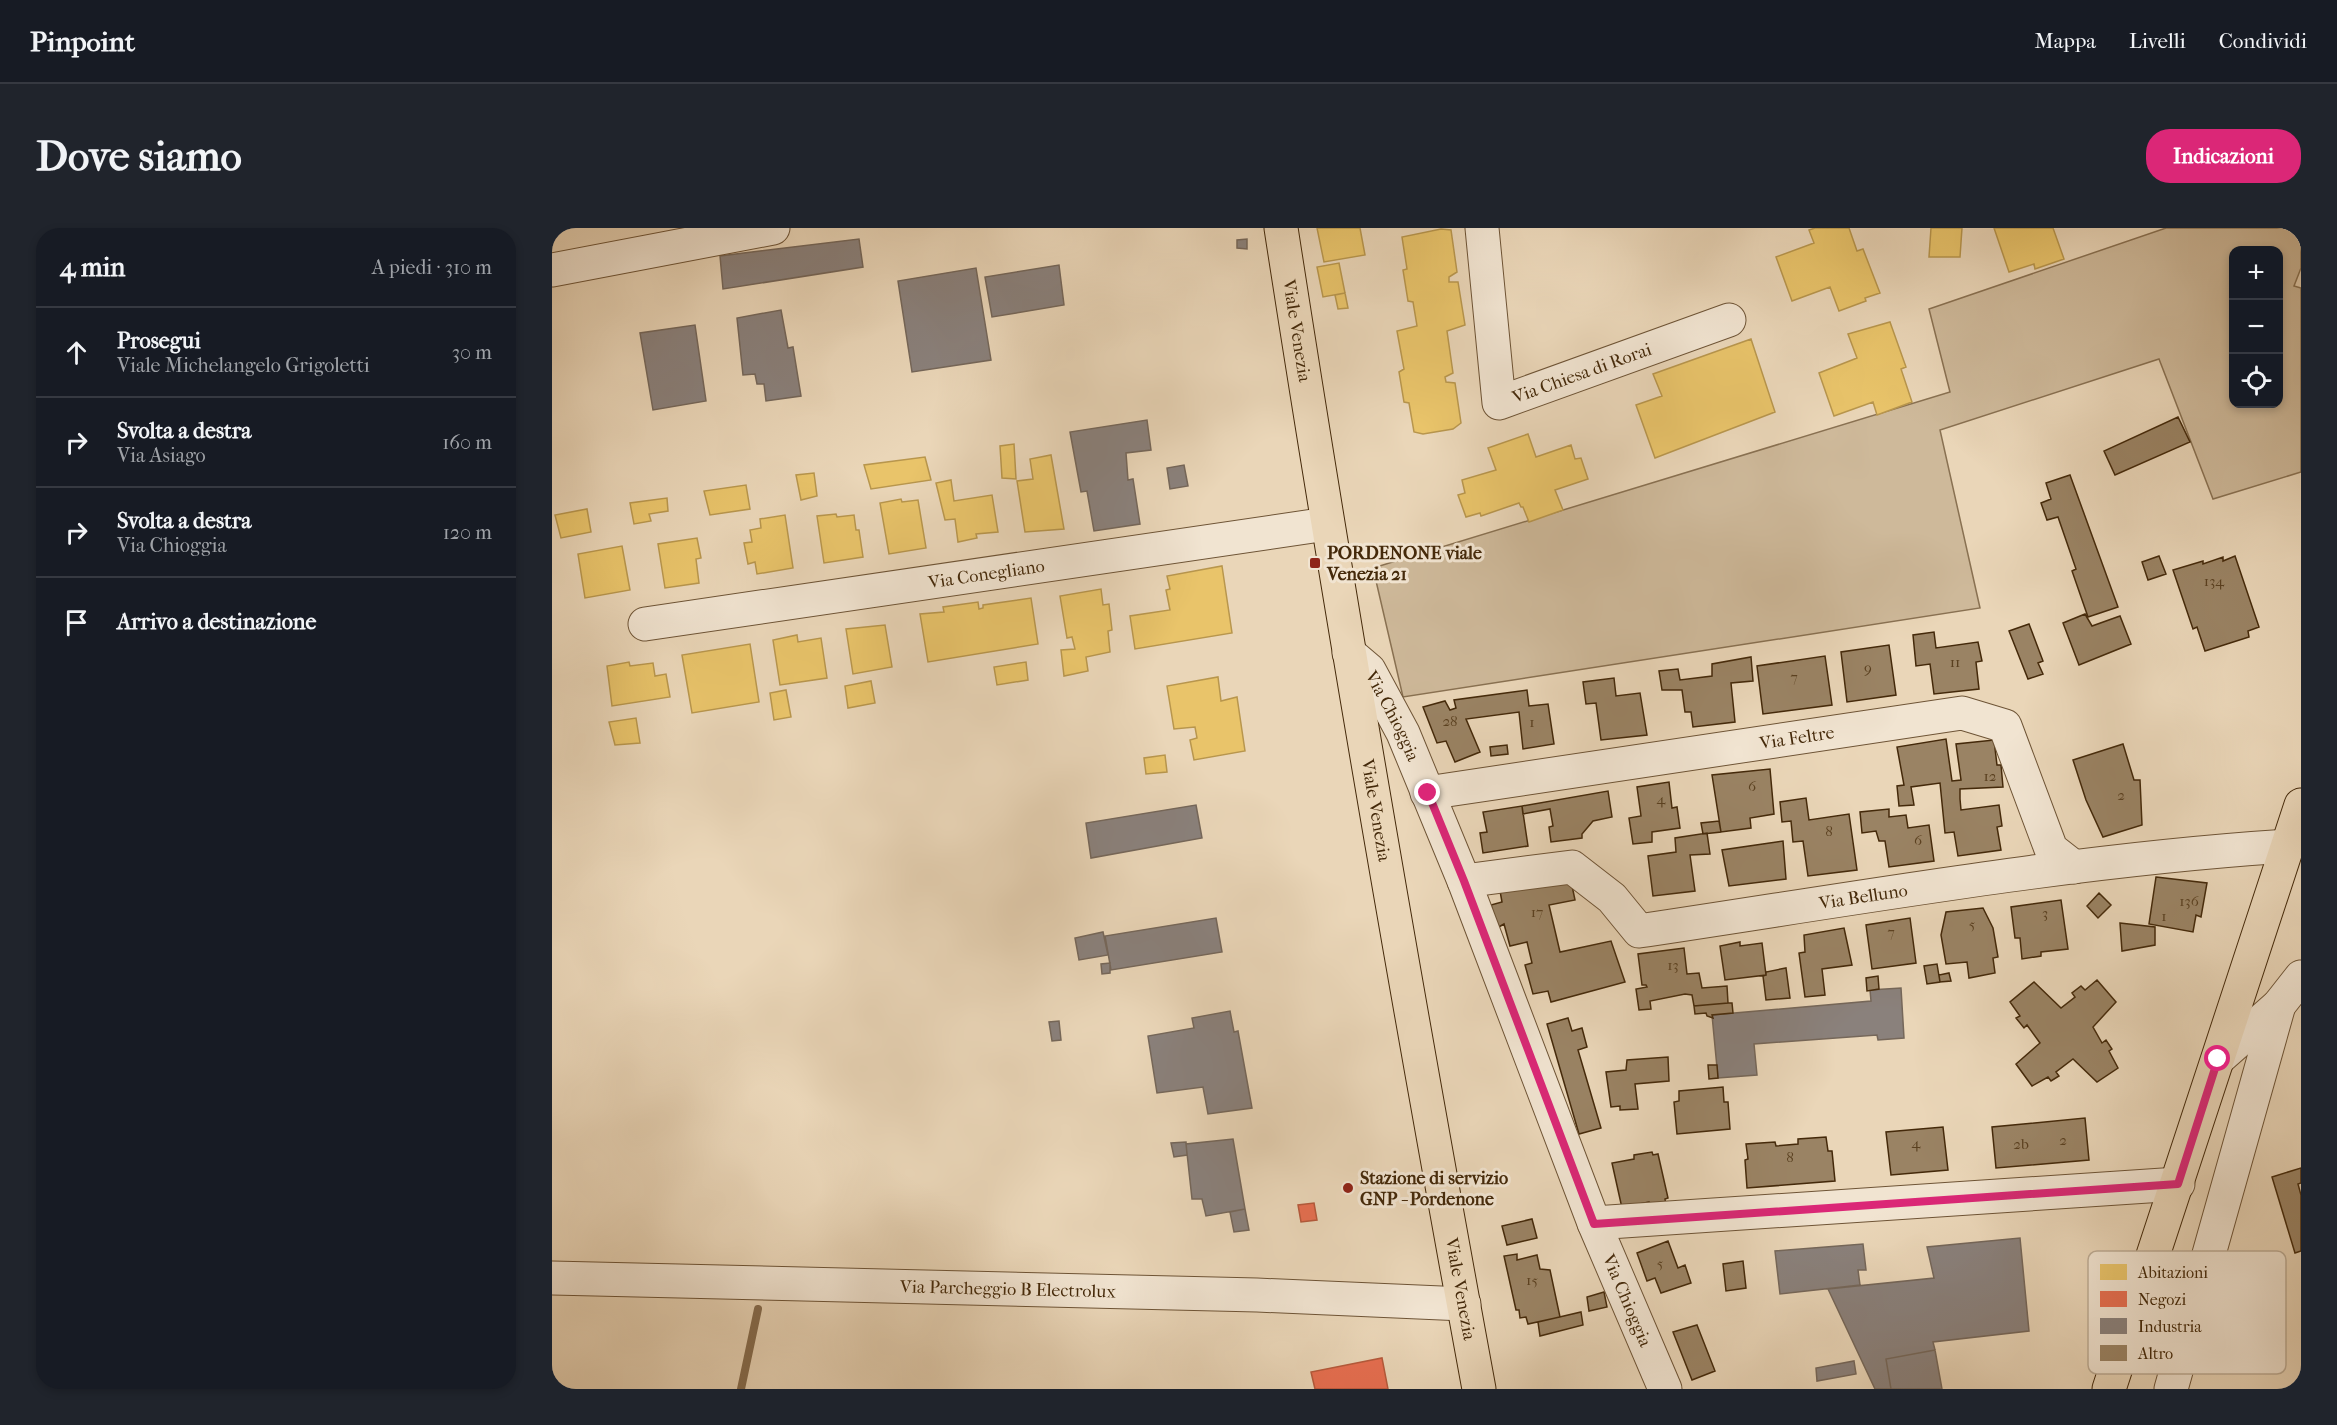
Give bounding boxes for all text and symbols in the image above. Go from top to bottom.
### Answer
text: Pinpoint [30,25,135,58]
text: Mappa [2035,29,2096,53]
text: Livelli [2129,29,2186,53]
text: Condividi [2219,29,2307,53]
button: Indicazioni [2146,129,2301,183]
text: Dove siamo [36,132,242,181]
map controls [2229,246,2283,408]
button: + [2229,246,2283,300]
text: 4 min [60,252,125,283]
text: A piedi · 310 m [372,256,492,279]
street label: Viale Venezia [1279,277,1316,384]
button: − [2229,300,2283,354]
text: Prosegui [117,328,201,354]
icon: ahead [60,336,93,369]
street label: Via Chiesa di Rorai [1509,338,1655,408]
text: 30 m [452,341,492,364]
text: Viale Michelangelo Grigoletti [117,354,370,377]
button: locate [2229,354,2283,408]
text: Svolta a destra [117,418,251,444]
icon: right [60,426,93,459]
text: 160 m [442,431,492,454]
text: Via Asiago [117,444,206,467]
text: Svolta a destra [117,508,251,534]
icon: right [60,516,93,549]
text: 120 m [443,521,492,544]
text: Via Chioggia [117,534,227,557]
place label: PORDENONE viale Venezia 21 [1326,543,1482,585]
street label: Via Conegliano [926,555,1046,593]
marker: PORDENONE viale Venezia 21 [1308,556,1322,570]
house number: 134 [2204,572,2225,590]
icon: arrive [60,606,93,639]
text: Arrivo a destinazione [117,609,316,635]
house number: 11 [1950,653,1960,671]
house number: 9 [1864,659,1872,677]
street label: Via Chioggia [1360,666,1424,765]
house number: 7 [1790,668,1798,686]
house number: 28 [1442,712,1458,730]
house number: 1 [1529,713,1535,731]
street label: Via Feltre [1757,722,1836,754]
street label: Viale Venezia [1357,757,1395,864]
house number: 12 [1983,767,1997,785]
house number: 6 [1748,777,1757,795]
route end [1414,779,1440,805]
house number: 2 [2117,786,2125,804]
house number: 4 [1657,790,1667,808]
house number: 8 [1825,822,1833,840]
house number: 6 [1914,831,1923,849]
street label: Via Belluno [1816,879,1909,914]
house number: 136 [2179,892,2200,910]
house number: 17 [1531,903,1543,921]
house number: 3 [2042,904,2048,922]
house number: 1 [2161,907,2167,925]
house number: 5 [1969,915,1975,933]
house number: 7 [1887,923,1895,941]
house number: 13 [1667,956,1679,974]
route start [2204,1045,2230,1071]
house number: 2 [2059,1131,2067,1149]
house number: 4 [1912,1134,1922,1152]
house number: 2b [2013,1135,2029,1153]
house number: 8 [1786,1148,1794,1166]
place label: Stazione di servizio GNP - Pordenone [1360,1168,1508,1210]
marker: Stazione di servizio GNP - Pordenone [1341,1181,1355,1195]
street label: Viale Venezia [1441,1235,1480,1342]
street label: Via Chioggia [1598,1250,1656,1351]
legend [2088,1251,2286,1374]
house number: 5 [1657,1254,1663,1272]
text: Abitazioni [2137,1263,2208,1282]
house number: 15 [1526,1271,1538,1289]
street label: Via Parcheggio B Electrolux [899,1276,1117,1302]
text: Negozi [2138,1290,2186,1309]
text: Industria [2138,1317,2202,1336]
text: Altro [2137,1344,2173,1363]

